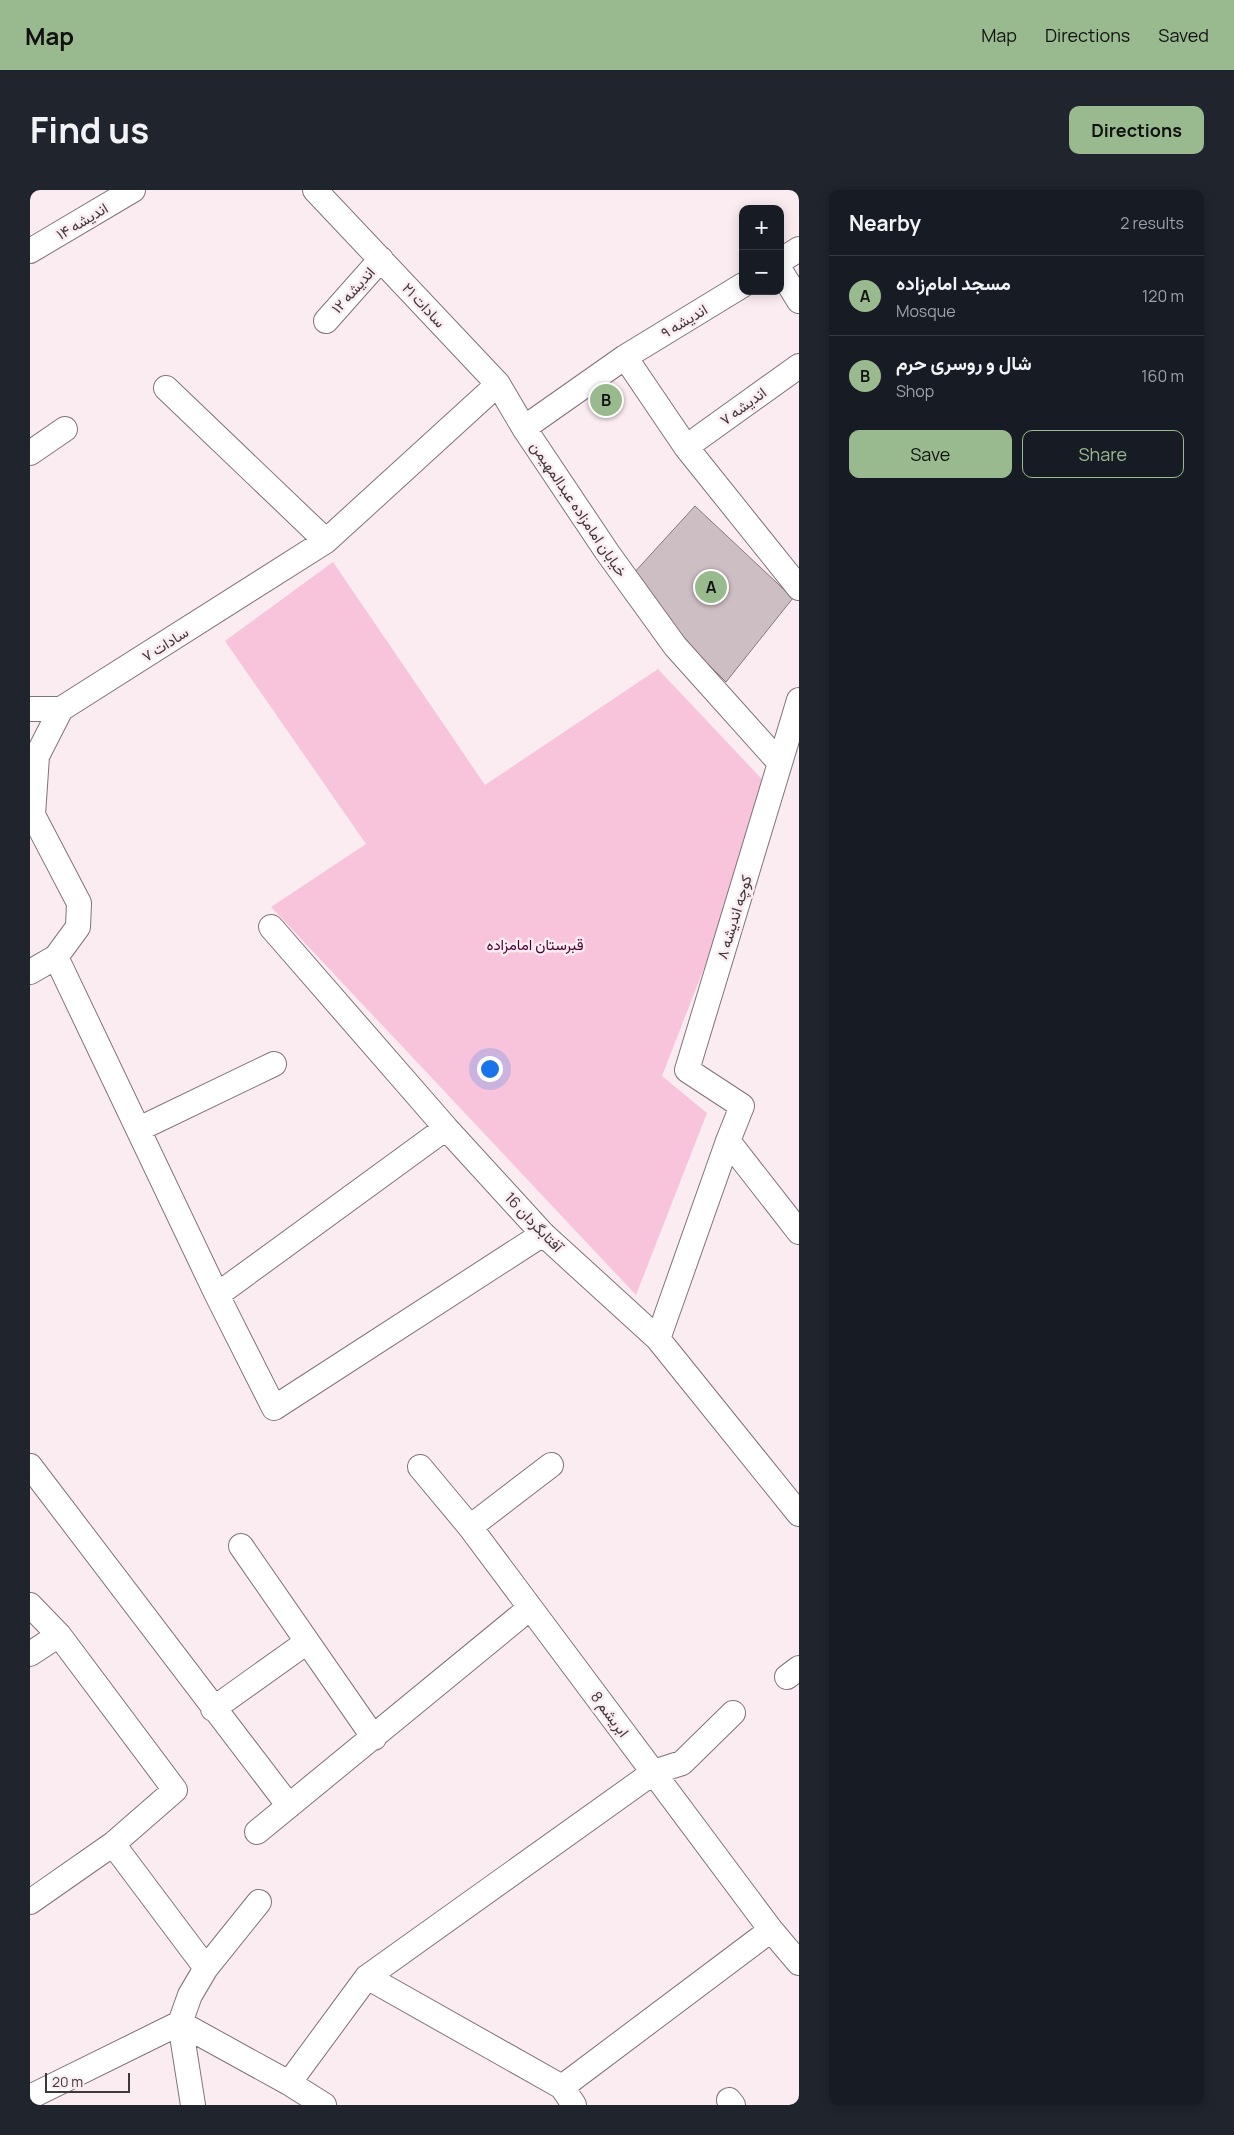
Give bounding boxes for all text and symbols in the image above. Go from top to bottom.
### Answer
text: Map [25,19,74,52]
text: Map [981,23,1017,47]
text: Directions [1045,23,1130,47]
text: Saved [1158,23,1209,47]
text: Find us [30,106,149,154]
button: Directions [1069,106,1204,154]
street label: اندیشه ۱۴ [52,197,112,245]
map controls [739,205,784,295]
button: + [739,205,784,250]
text: Nearby [849,209,921,237]
text: 2 results [1120,212,1184,234]
button: − [739,250,784,295]
street label: اندیشه ۱۲ [326,262,380,318]
text: مسجد امام‌زاده [896,270,1011,296]
street label: سادات ۲۱ [398,278,450,332]
text: A [860,285,870,307]
text: 120 m [1142,285,1184,307]
street label: اندیشه ۹ [657,299,711,343]
text: Mosque [896,300,956,322]
text: شال و روسری حرم [896,350,1032,376]
text: B [860,365,870,387]
text: 160 m [1141,365,1184,387]
text: Shop [896,380,934,402]
pin: B [590,381,622,419]
street label: اندیشه ۷ [716,382,770,430]
button: Save [849,430,1012,478]
button: Share [1022,430,1184,478]
street label: خیابان امامزاده عبدالمهیمن [526,437,632,581]
pin: A [695,568,727,606]
street label: سادات ۷ [138,621,192,667]
street label: کوچه اندیشه ۸ [711,872,757,962]
park label: قبرستان امامزاده [486,934,584,955]
your location [477,1056,503,1082]
street label: آفتابگردان 16 [500,1187,569,1258]
street label: ابریشم 8 [586,1687,634,1741]
scale bar [45,2070,130,2093]
text: 20 m [52,2072,83,2091]

